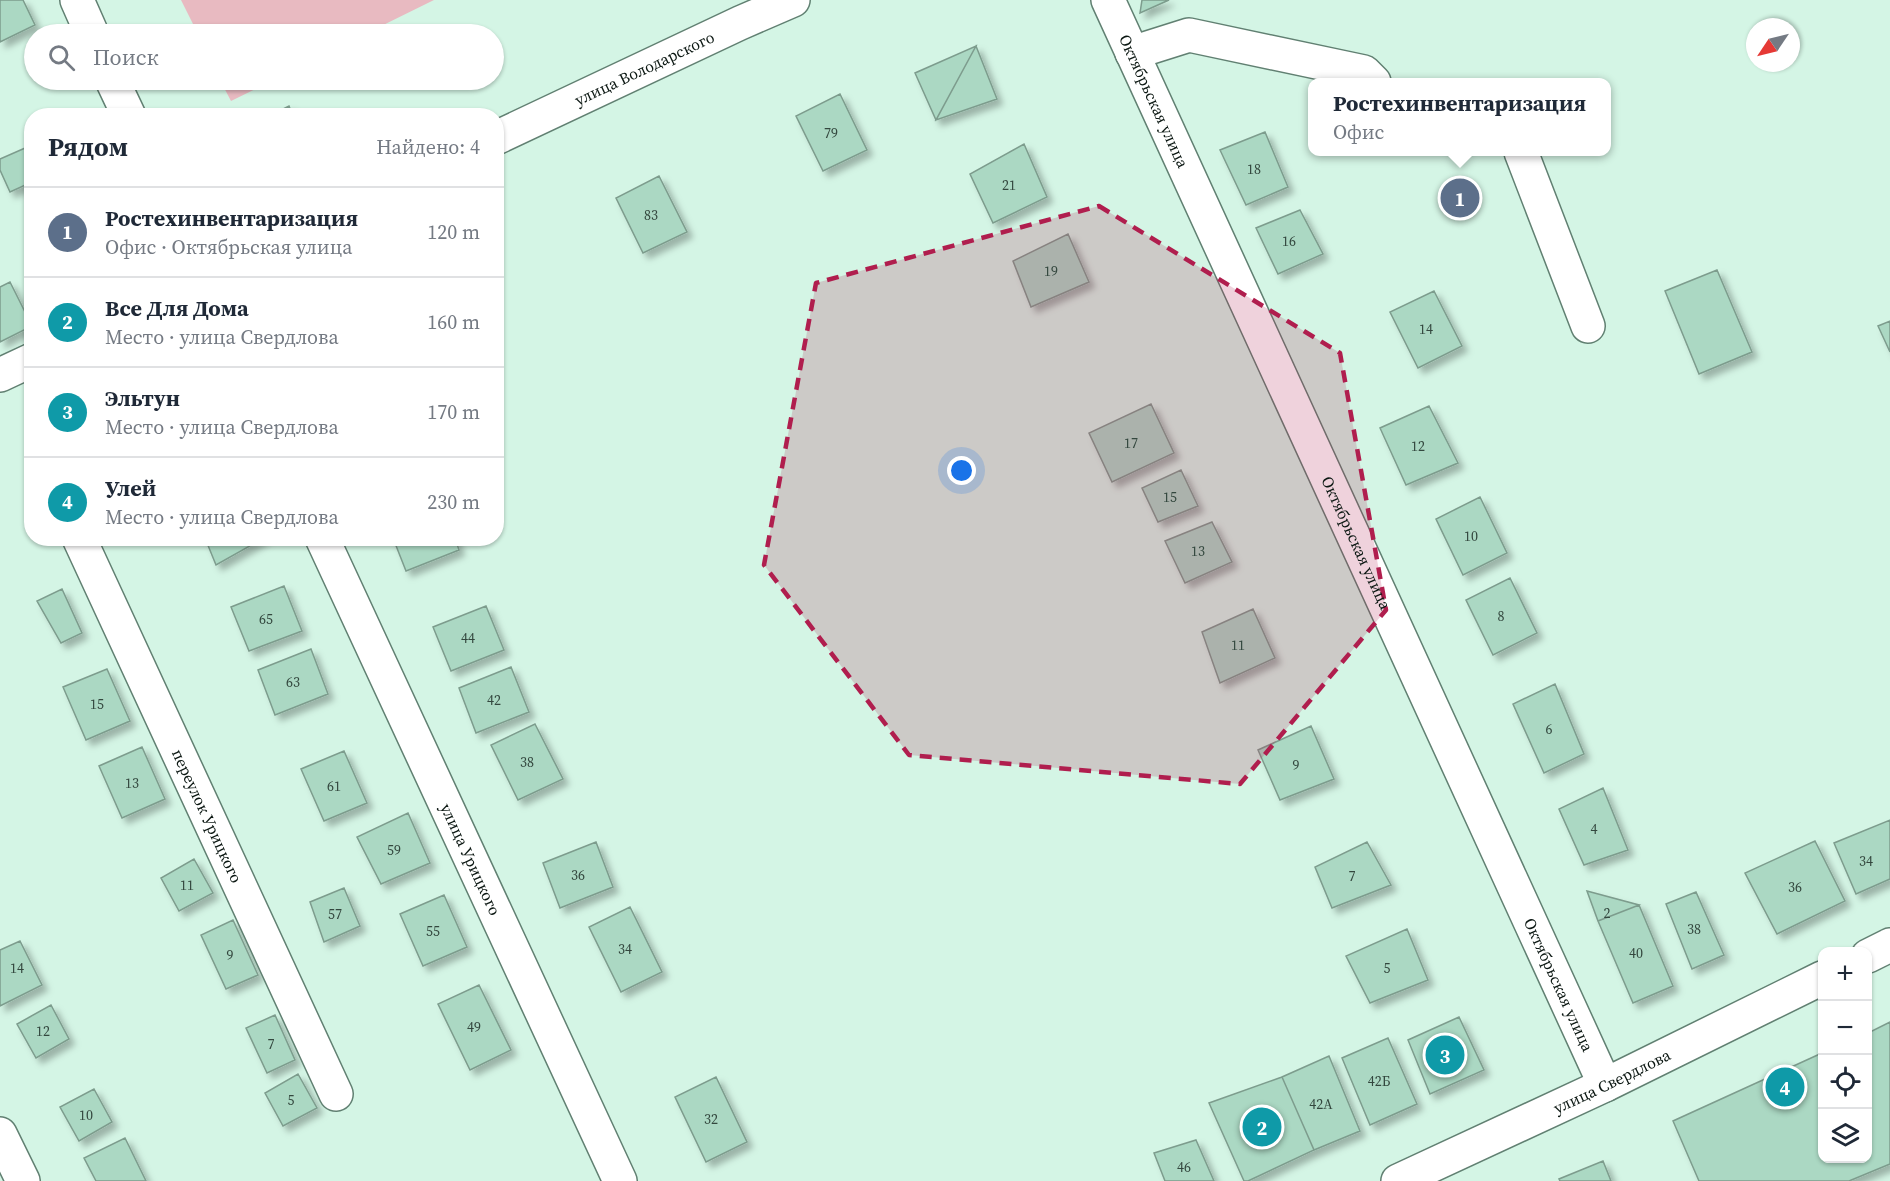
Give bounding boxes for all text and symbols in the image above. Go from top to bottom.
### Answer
north arrow [1746,18,1800,72]
search box [24,24,504,90]
street label: улица Володарского [571,26,718,110]
street label: Октябрьская улица [1114,31,1195,172]
icon: search [45,41,78,74]
text: Поиск [93,42,159,72]
popup [1308,78,1611,156]
text: Ростехинвентаризация [1333,88,1586,118]
text: Офис [1333,118,1384,146]
house number: 79 [824,123,838,143]
text: Рядом [48,129,128,165]
text: Найдено: 4 [376,133,480,161]
house number: 18 [1247,159,1261,179]
house number: 21 [1002,175,1016,195]
pin: 1 [1440,176,1480,220]
text: Ростехинвентаризация [105,203,358,233]
house number: 83 [644,205,658,225]
text: 1 [62,218,73,246]
text: 120 m [427,218,480,246]
house number: 16 [1282,231,1296,251]
text: Офис · Октябрьская улица [105,233,352,261]
house number: 19 [1044,261,1058,281]
text: Все Для Дома [105,293,249,323]
text: 2 [62,308,73,336]
text: 160 m [427,308,480,336]
house number: 14 [1419,319,1433,339]
text: Место · улица Свердлова [105,323,339,351]
text: Эльтун [105,383,180,413]
text: 3 [62,398,73,426]
text: 170 m [427,398,480,426]
text: Место · улица Свердлова [105,413,339,441]
house number: 17 [1124,433,1138,453]
house number: 12 [1411,436,1425,456]
your location [947,456,976,485]
street label: Октябрьская улица [1316,472,1397,614]
text: Улей [105,473,156,503]
house number: 15 [1163,487,1177,507]
text: 4 [62,488,73,516]
text: 230 m [427,488,480,516]
text: Место · улица Свердлова [105,503,339,531]
house number: 10 [1464,526,1478,546]
house number: 13 [1191,541,1205,561]
house number: 8 [1498,606,1505,626]
house number: 65 [259,609,273,629]
house number: 44 [461,628,475,648]
house number: 11 [1231,635,1245,655]
house number: 63 [286,672,300,692]
house number: 42 [487,690,501,710]
house number: 15 [90,694,104,714]
house number: 6 [1546,719,1553,739]
street label: переулок Урицкого [167,745,248,887]
house number: 38 [520,752,534,772]
house number: 9 [1293,755,1300,775]
house number: 13 [125,773,139,793]
house number: 61 [327,776,341,796]
street label: улица Урицкого [435,800,506,919]
house number: 4 [1591,819,1598,839]
house number: 59 [387,840,401,860]
house number: 34 [1859,851,1873,871]
house number: 36 [571,865,585,885]
house number: 7 [1349,866,1356,886]
house number: 11 [180,875,194,895]
house number: 36 [1788,877,1802,897]
house number: 2 [1604,903,1611,923]
house number: 57 [328,904,342,924]
street label: Октябрьская улица [1519,914,1599,1056]
house number: 38 [1687,919,1701,939]
house number: 55 [426,921,440,941]
house number: 34 [618,939,632,959]
house number: 40 [1629,943,1643,963]
house number: 9 [227,945,234,965]
map controls [1818,947,1872,1163]
button: + [1818,947,1872,1001]
house number: 14 [10,958,24,978]
house number: 5 [1384,958,1391,978]
button: − [1818,1001,1872,1055]
house number: 49 [467,1017,481,1037]
house number: 12 [36,1021,50,1041]
pin: 3 [1426,1032,1464,1078]
house number: 7 [268,1034,275,1054]
street label: улица Свердлова [1550,1043,1675,1118]
button: locate [1818,1055,1872,1109]
pin: 4 [1766,1064,1804,1110]
house number: 42Б [1368,1071,1391,1091]
house number: 5 [288,1090,295,1110]
house number: 42А [1309,1094,1333,1114]
pin: 2 [1242,1104,1282,1150]
house number: 10 [79,1105,93,1125]
house number: 32 [704,1109,718,1129]
button: layers [1818,1109,1872,1163]
house number: 46 [1177,1157,1191,1177]

